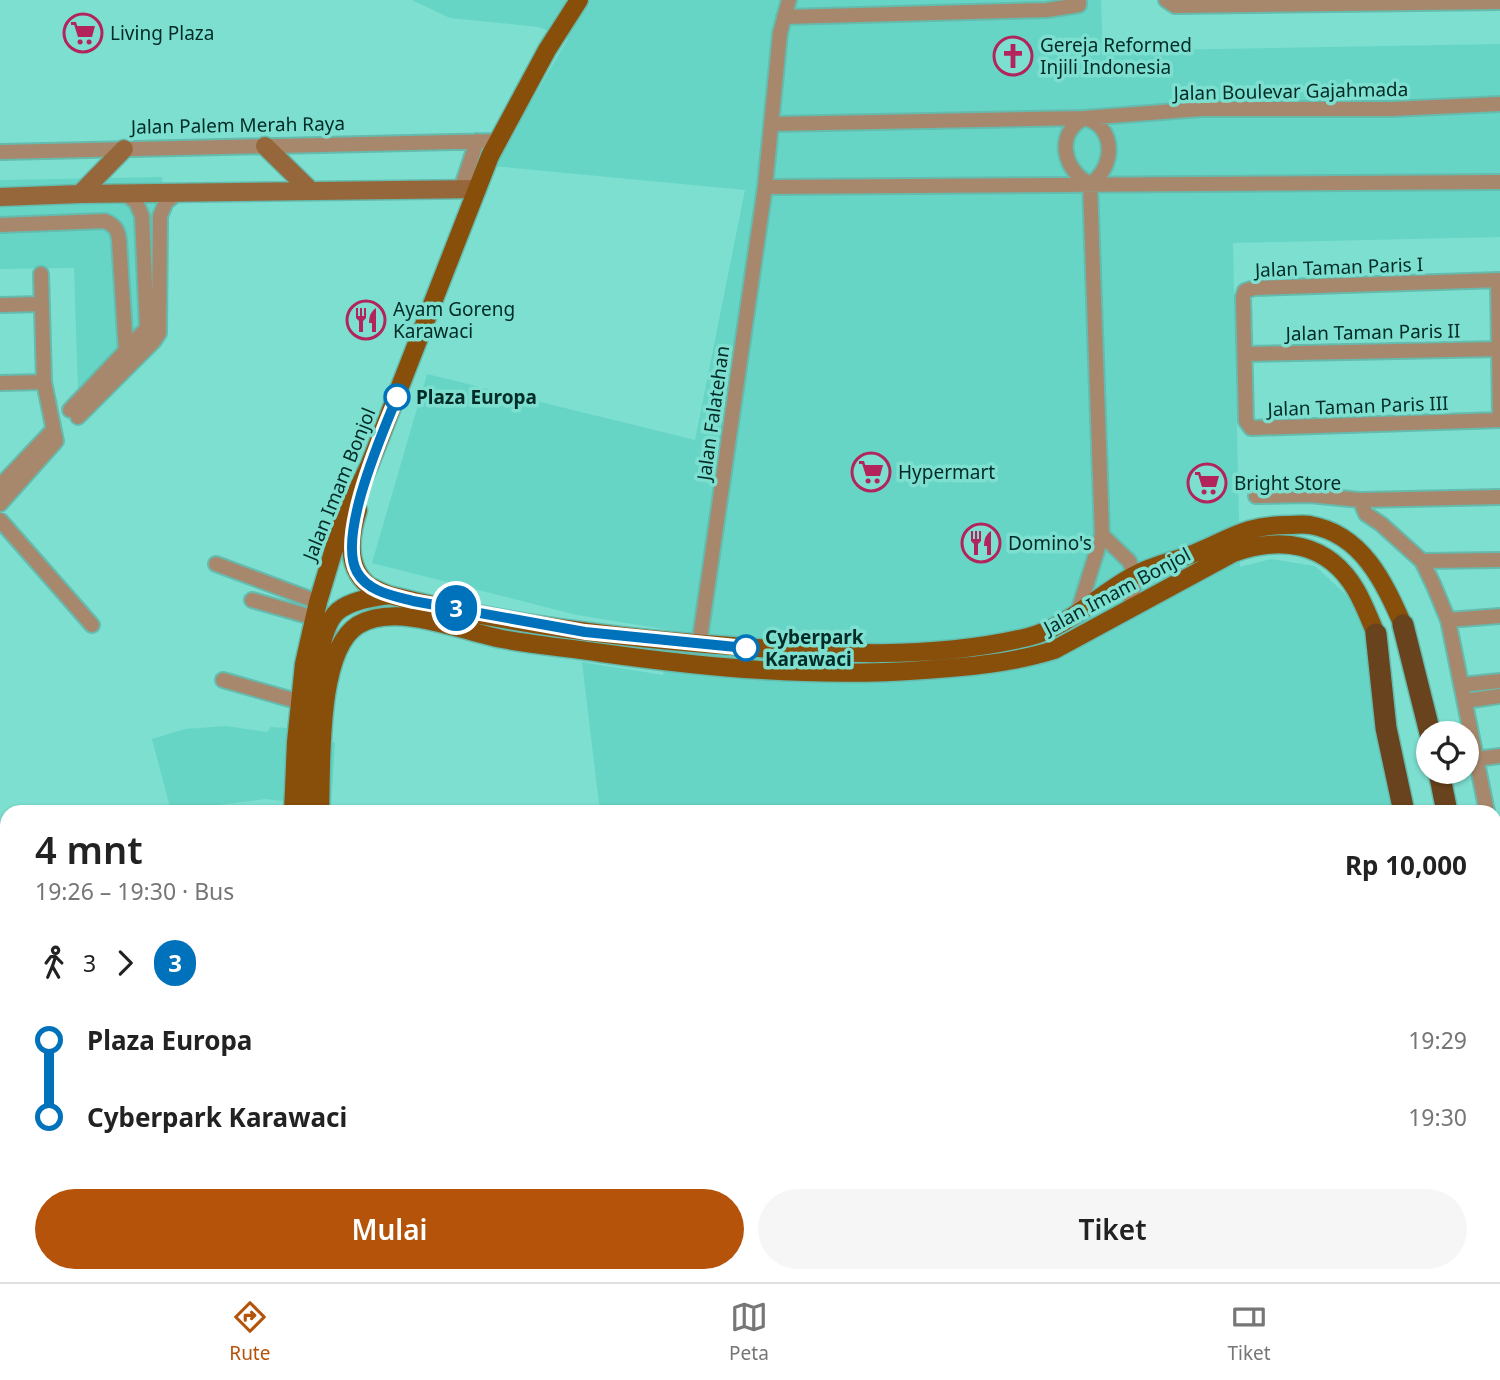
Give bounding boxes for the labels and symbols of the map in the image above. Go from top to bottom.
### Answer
supermarket icon: Living Plaza [62,12,104,54]
place label: Living Plaza [110,20,214,46]
place label: Gereja Reformed Injili Indonesia [1040,32,1192,80]
church icon: Gereja Reformed Injili Indonesia [992,35,1034,77]
street label: Jalan Boulevar Gajahmada [1172,76,1408,106]
street label: Jalan Palem Merah Raya [129,110,345,140]
street label: Jalan Taman Paris I [1252,251,1424,283]
place label: Ayam Goreng Karawaci [393,296,515,344]
restaurant icon: Ayam Goreng Karawaci [345,299,387,341]
street label: Jalan Taman Paris II [1283,317,1461,347]
street label: Jalan Falatehan [690,344,735,484]
marker: Plaza Europa [384,384,410,410]
place label: Plaza Europa [416,384,537,410]
street label: Jalan Taman Paris III [1265,390,1449,422]
street label: Jalan Imam Bonjol [296,404,381,566]
supermarket icon: Hypermart [850,451,892,493]
place label: Hypermart [898,459,995,485]
supermarket icon: Bright Store [1186,462,1228,504]
place label: Bright Store [1234,470,1341,496]
restaurant icon: Domino's [960,522,1002,564]
place label: Domino's [1008,530,1092,556]
street label: Jalan Imam Bonjol [1037,541,1195,642]
line badge: 3 [433,585,479,631]
place label: Cyberpark Karawaci [765,624,864,672]
marker: Cyberpark Karawaci [733,635,759,661]

